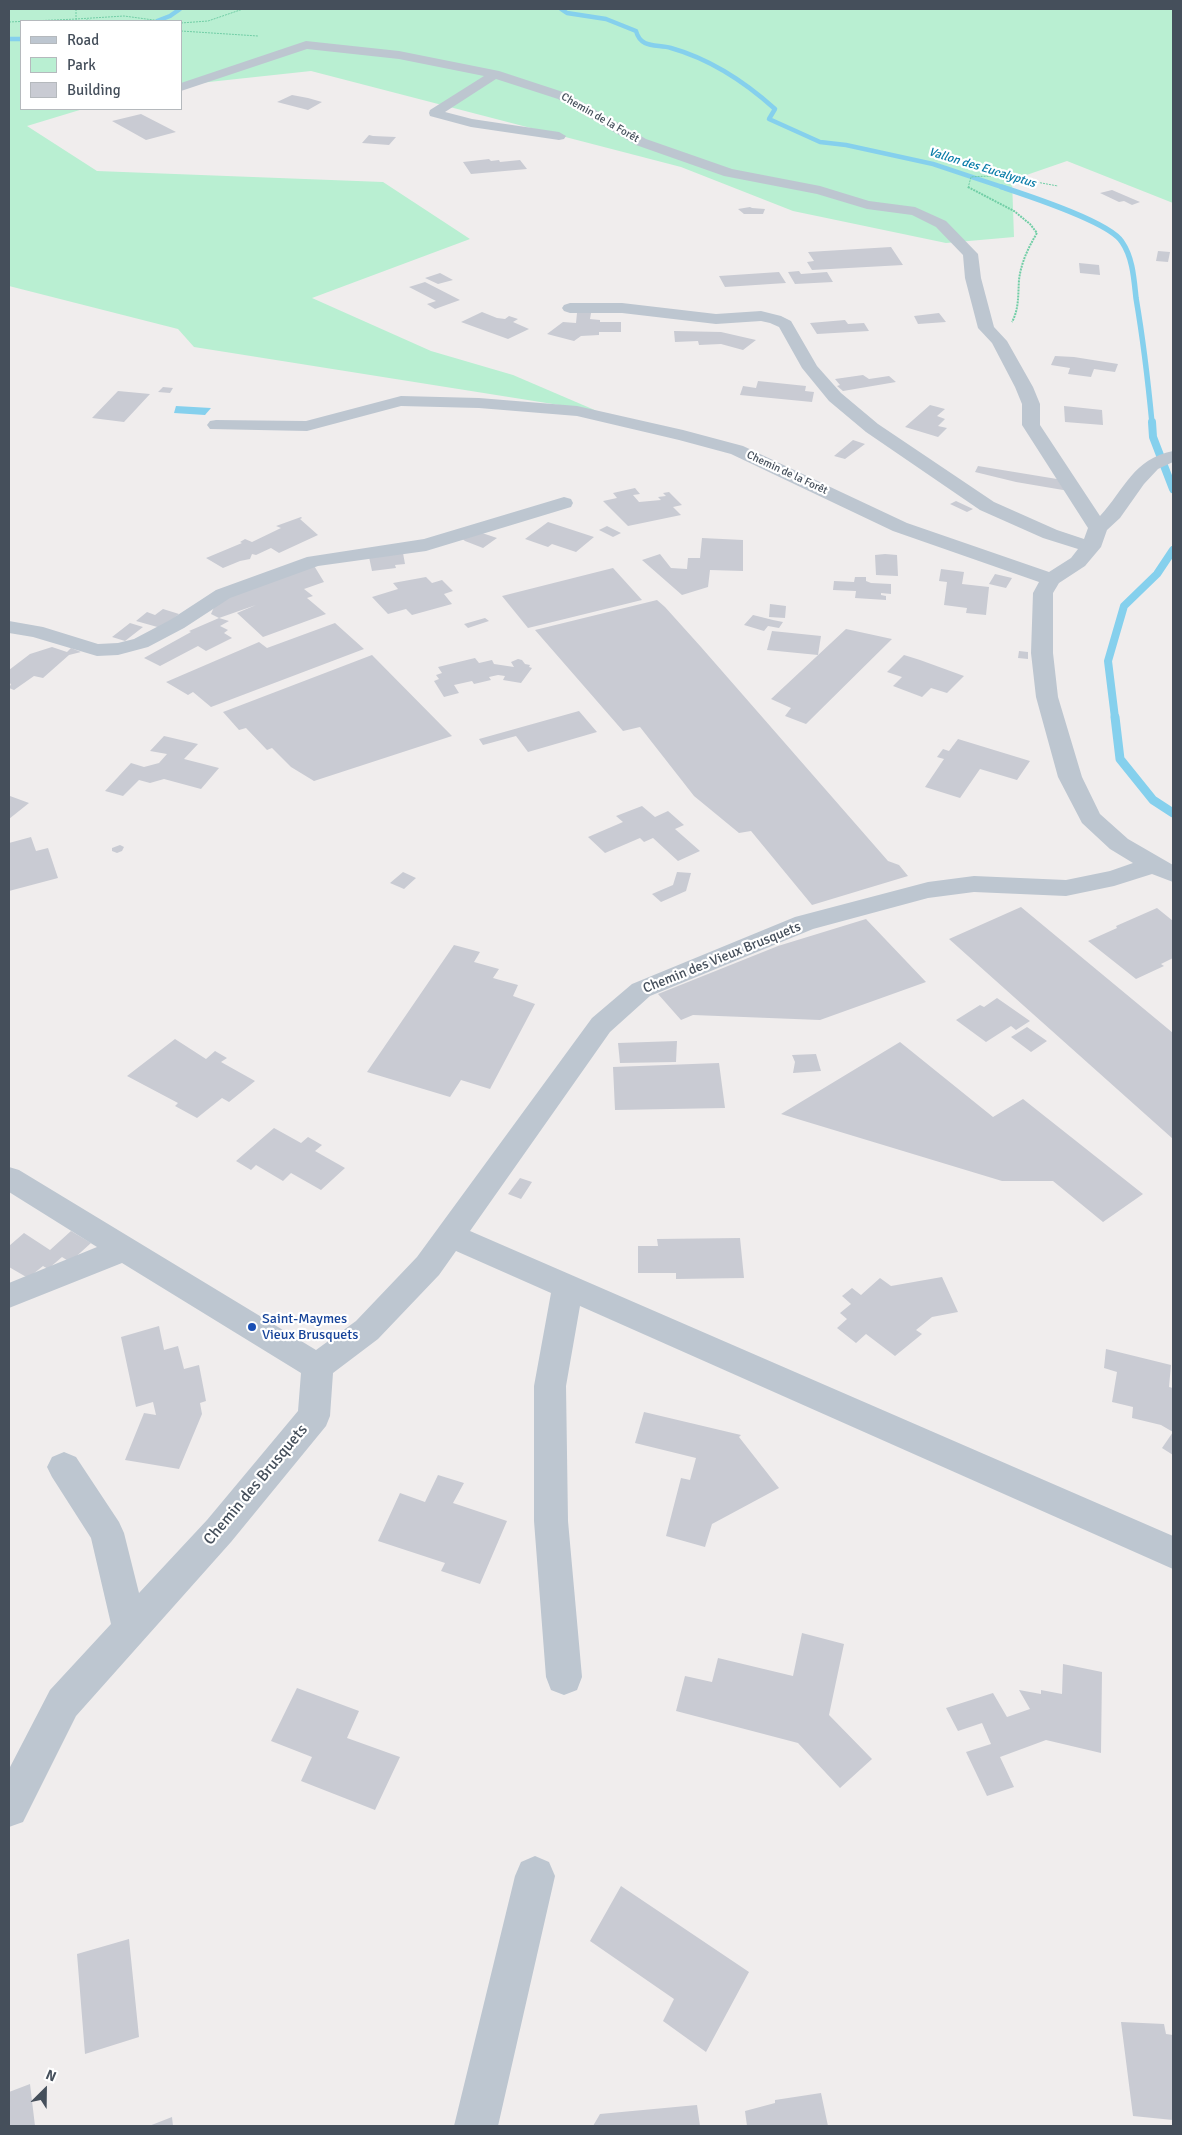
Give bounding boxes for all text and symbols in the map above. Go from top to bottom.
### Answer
legend [20,20,182,110]
text: Road [67,31,99,49]
text: Park [67,56,96,74]
text: Building [67,81,121,99]
street label: Chemin de la Forêt [559,90,641,146]
water label: Vallon des Eucalyptus [927,145,1037,191]
street label: Chemin de la Forêt [744,448,830,498]
street label: Chemin des Vieux Brusquets [641,919,803,997]
place label: Saint-Maymes Vieux Brusquets [262,1311,358,1344]
marker: Saint-Maymes Vieux Brusquets [246,1321,258,1333]
street label: Chemin des Brusquets [200,1421,312,1549]
north arrow [20,2065,70,2115]
text: N [43,2066,59,2085]

